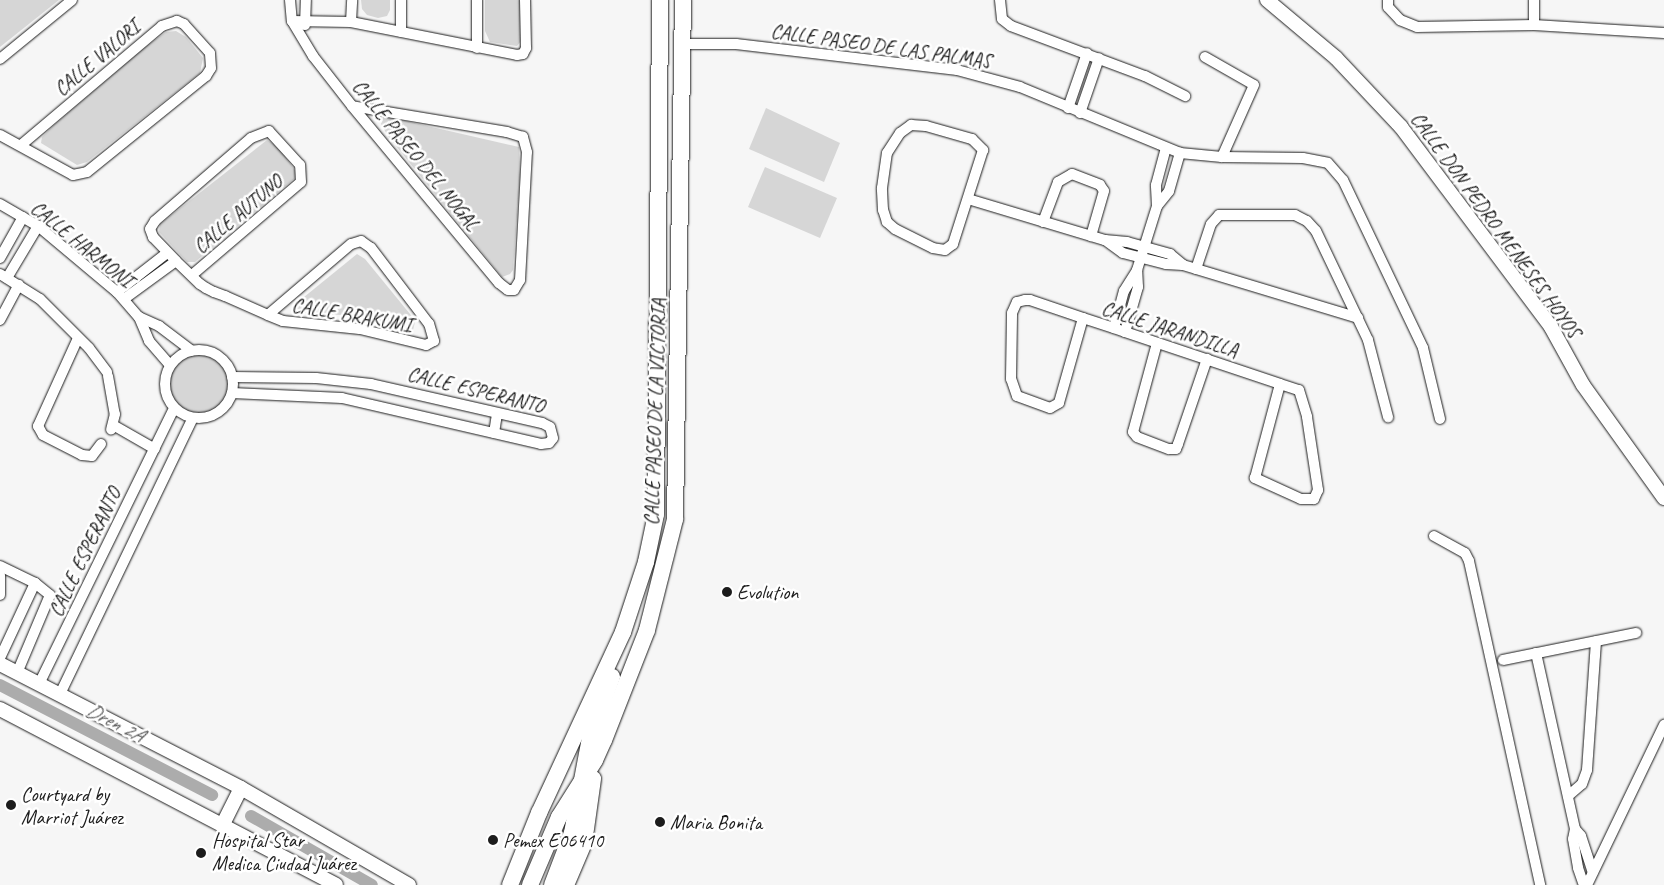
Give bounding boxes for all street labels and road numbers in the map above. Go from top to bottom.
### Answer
street label: CALLE VALORI [50,16,144,100]
street label: CALLE PASEO DE LAS PALMAS [770,19,992,73]
street label: CALLE PASEO DEL NOGAL [348,75,484,235]
street label: CALLE DON PEDRO MENESES HOYOS [1406,108,1586,342]
street label: CALLE AUTUNO [189,170,287,258]
street label: CALLE HARMONI [26,195,138,293]
street label: CALLE BRAKUMI [290,293,414,337]
street label: CALLE JARANDILLA [1099,296,1241,362]
street label: CALLE PASEO DE LA VICTORIA [639,298,671,526]
street label: CALLE ESPERANTO [405,361,547,419]
street label: CALLE ESPERANTO [44,484,126,620]

